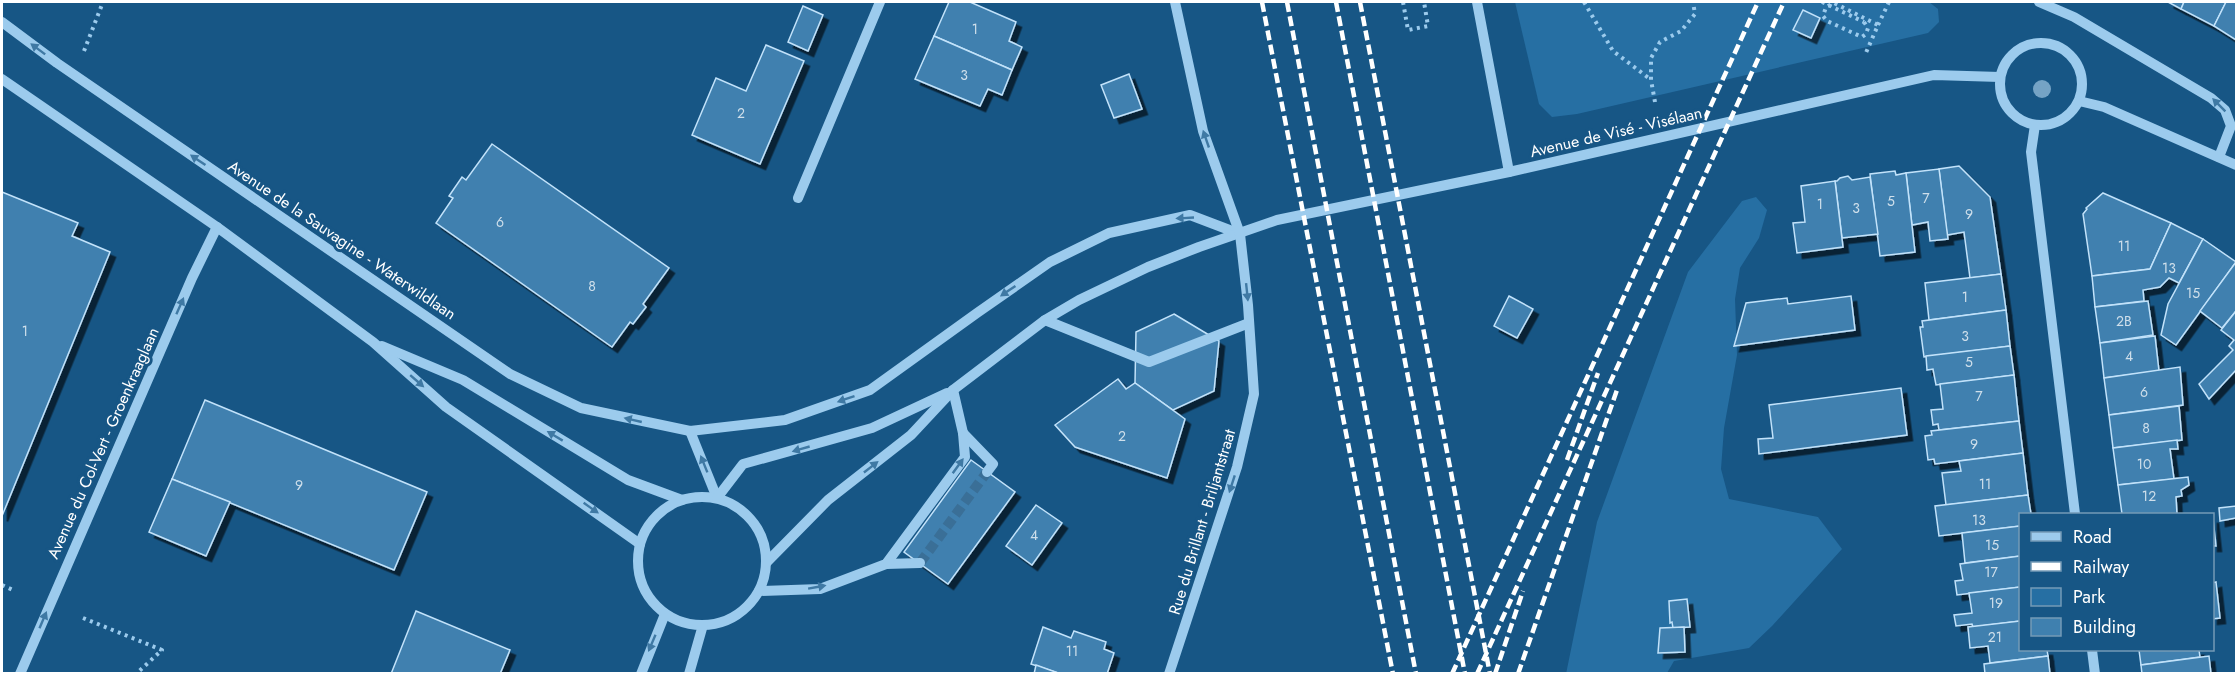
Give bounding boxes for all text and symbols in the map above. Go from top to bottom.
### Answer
house number: 1 [972,19,978,39]
one-way arrow [30,43,46,55]
house number: 3 [960,65,968,85]
one-way arrow [2212,99,2226,113]
street label: Avenue de Visé - Visélaan [1528,101,1704,163]
house number: 2 [737,103,745,123]
one-way arrow [1201,130,1211,148]
one-way arrow [190,155,206,166]
street label: Avenue de la Sauvagine - Waterwildlaan [223,155,461,325]
house number: 7 [1922,188,1930,208]
house number: 5 [1887,191,1895,211]
house number: 1 [1817,194,1823,214]
house number: 3 [1852,198,1860,218]
house number: 9 [1965,204,1973,224]
house number: 6 [496,212,504,232]
one-way arrow [1175,213,1194,222]
house number: 11 [2118,236,2130,256]
house number: 13 [2162,258,2176,278]
house number: 8 [588,276,596,296]
one-way arrow [1242,282,1251,301]
house number: 15 [2186,283,2200,303]
one-way arrow [1000,285,1016,296]
house number: 1 [1962,287,1968,307]
one-way arrow [175,297,185,315]
house number: 2B [2116,311,2132,331]
house number: 1 [22,321,28,341]
street label: Avenue du Col-Vert - Groenkraaglaan [41,324,165,562]
house number: 3 [1961,326,1969,346]
house number: 4 [2125,346,2133,366]
house number: 5 [1965,352,1973,372]
one-way arrow [409,374,424,387]
house number: 6 [2140,382,2148,402]
house number: 7 [1975,386,1983,406]
one-way arrow [837,394,855,404]
one-way arrow [623,414,642,424]
house number: 8 [2142,418,2150,438]
house number: 2 [1118,426,1126,446]
street label: Rue du Brillant - Briljantstraat [1163,426,1241,618]
one-way arrow [546,431,563,441]
house number: 9 [1970,434,1978,454]
one-way arrow [792,445,810,455]
house number: 10 [2137,454,2151,474]
one-way arrow [699,455,709,473]
one-way arrow [952,459,964,475]
one-way arrow [863,461,878,473]
house number: 11 [1979,474,1991,494]
house number: 9 [295,475,303,495]
one-way arrow [1227,475,1236,493]
house number: 12 [2142,486,2156,506]
one-way arrow [583,502,599,513]
house number: 13 [1972,510,1986,530]
legend [2019,513,2214,651]
text: Road [2073,524,2112,550]
house number: 4 [1030,525,1038,545]
house number: 15 [1985,535,1999,555]
text: Railway [2073,554,2129,580]
house number: 17 [1984,562,1998,582]
one-way arrow [808,583,827,592]
text: Park [2073,584,2105,610]
house number: 19 [1989,593,2003,613]
one-way arrow [38,610,48,628]
text: Building [2073,614,2136,640]
house number: 21 [1988,627,2002,647]
one-way arrow [648,635,657,652]
house number: 11 [1066,641,1078,661]

